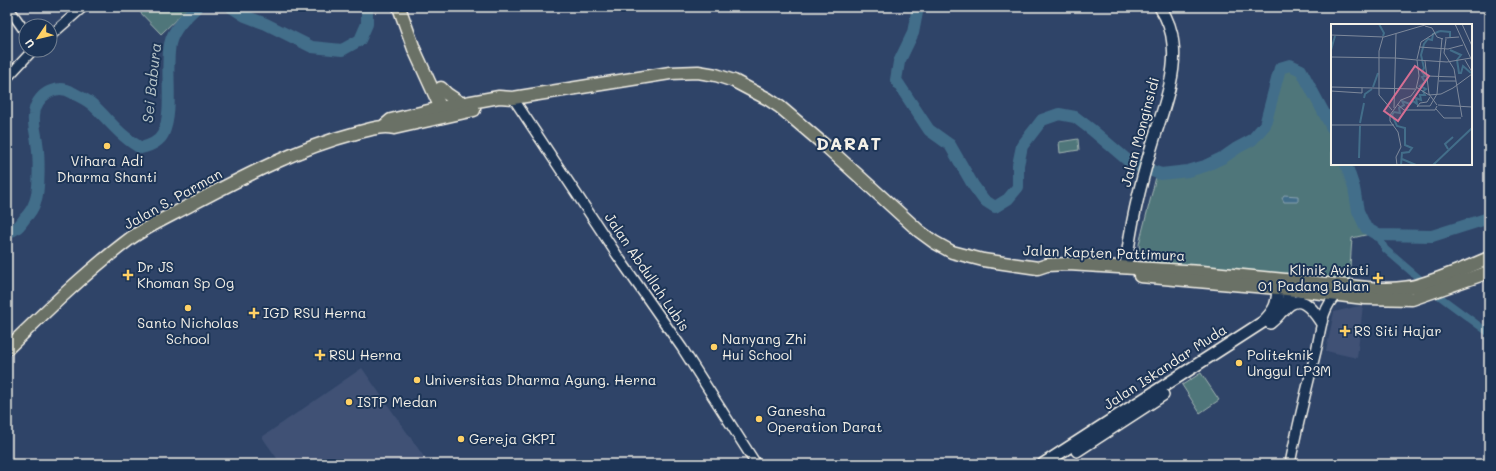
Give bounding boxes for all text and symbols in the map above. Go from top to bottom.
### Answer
north arrow [18,18,58,58]
inset map [1331,24,1472,165]
text: U [21,37,38,51]
water label: Sei Babura [137,42,165,124]
street label: Jalan Monginsidi [1116,75,1163,189]
district label: DARAT [816,131,882,155]
marker: Vihara Adi Dharma Shanti [102,141,112,151]
place label: Vihara Adi Dharma Shanti [57,151,157,186]
street label: Jalan S. Parman [120,164,225,233]
street label: Jalan Abdullah Lubis [601,209,694,335]
street label: Jalan Kapten Pattimura [1023,240,1185,265]
place label: Dr JS Khoman Sp Og [137,257,234,292]
place label: Klinik Aviati 01 Padang Bulan [1258,260,1369,295]
marker: Dr JS Khoman Sp Og [122,269,134,281]
marker: Klinik Aviati 01 Padang Bulan [1372,272,1384,284]
marker: Santo Nicholas School [183,303,193,313]
place label: IGD RSU Herna [263,303,366,322]
marker: IGD RSU Herna [248,307,260,319]
place label: Santo Nicholas School [137,313,239,348]
street label: Jalan Iskandar Muda [1099,320,1230,414]
place label: RS Siti Hajar [1354,321,1442,340]
marker: RS Siti Hajar [1339,325,1351,337]
place label: Nanyang Zhi Hui School [722,329,807,364]
marker: Nanyang Zhi Hui School [709,342,719,352]
place label: RSU Herna [329,345,402,364]
place label: Politeknik Unggul LP3M [1247,345,1331,380]
marker: RSU Herna [314,349,326,361]
marker: Politeknik Unggul LP3M [1234,358,1244,368]
place label: Universitas Dharma Agung. Herna [425,370,656,389]
marker: Universitas Dharma Agung. Herna [412,375,422,385]
place label: ISTP Medan [357,392,437,411]
marker: ISTP Medan [344,397,354,407]
place label: Ganesha Operation Darat [767,401,882,436]
marker: Ganesha Operation Darat [754,414,764,424]
place label: Gereja GKPI [469,429,555,448]
marker: Gereja GKPI [456,434,466,444]

